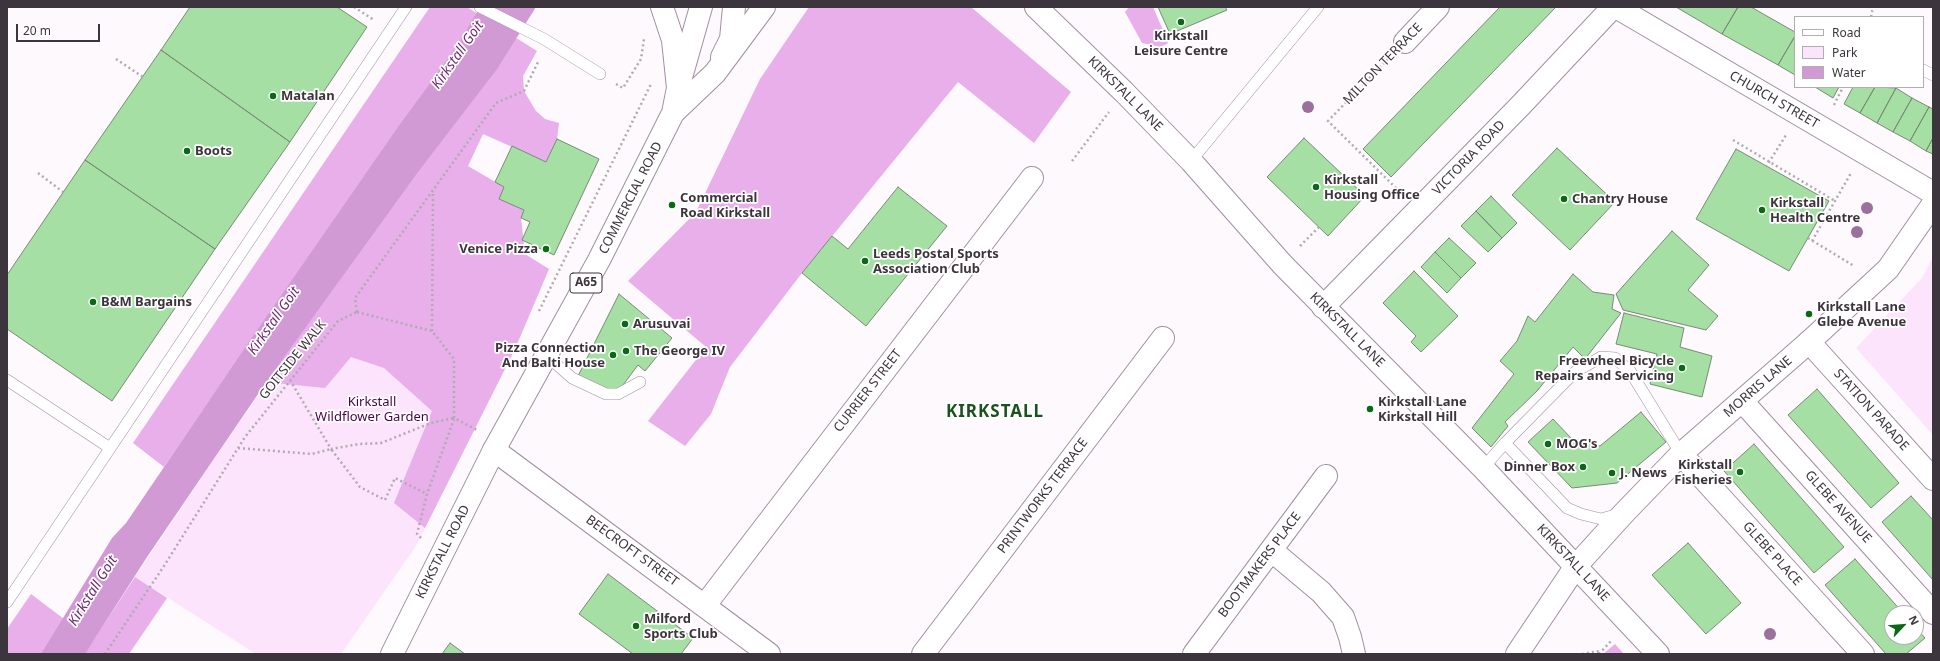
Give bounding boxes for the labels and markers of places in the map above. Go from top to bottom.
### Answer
marker: Kirkstall Leisure Centre [1176,17,1186,27]
place label: Kirkstall Leisure Centre [1134,28,1228,59]
place label: Matalan [281,88,335,104]
marker: Matalan [268,91,278,101]
place label: Boots [195,143,232,159]
marker: Boots [182,146,192,156]
place label: Kirkstall Housing Office [1324,172,1420,203]
marker: Kirkstall Housing Office [1311,182,1321,192]
place label: Commercial Road Kirkstall [680,190,770,221]
place label: Chantry House [1572,191,1668,207]
marker: Chantry House [1559,194,1569,204]
place label: Kirkstall Health Centre [1770,195,1860,226]
marker: Commercial Road Kirkstall [667,200,677,210]
marker: Kirkstall Health Centre [1757,205,1767,215]
place label: Venice Pizza [459,241,538,257]
marker: Venice Pizza [541,244,551,254]
place label: Leeds Postal Sports Association Club [873,246,999,277]
marker: Leeds Postal Sports Association Club [860,256,870,266]
place label: B&M Bargains [101,294,192,310]
marker: B&M Bargains [88,297,98,307]
place label: Kirkstall Lane Glebe Avenue [1817,299,1906,330]
marker: Kirkstall Lane Glebe Avenue [1804,309,1814,319]
place label: Arusuvai [633,316,690,332]
marker: Arusuvai [620,319,630,329]
place label: Pizza Connection And Balti House [495,340,605,371]
place label: The George IV [634,343,725,359]
marker: The George IV [621,346,631,356]
marker: Pizza Connection And Balti House [608,350,618,360]
place label: Freewheel Bicycle Repairs and Servicing [1535,353,1674,384]
marker: Freewheel Bicycle Repairs and Servicing [1677,363,1687,373]
place label: Kirkstall Lane Kirkstall Hill [1378,394,1467,425]
marker: Kirkstall Lane Kirkstall Hill [1365,404,1375,414]
place label: MOG's [1556,436,1598,452]
marker: MOG's [1543,439,1553,449]
place label: Kirkstall Fisheries [1674,457,1732,488]
place label: Dinner Box [1504,459,1575,475]
marker: Dinner Box [1578,462,1588,472]
place label: J. News [1620,465,1667,481]
marker: Kirkstall Fisheries [1735,467,1745,477]
marker: J. News [1607,468,1617,478]
place label: Milford Sports Club [644,611,718,642]
marker: Milford Sports Club [631,621,641,631]

